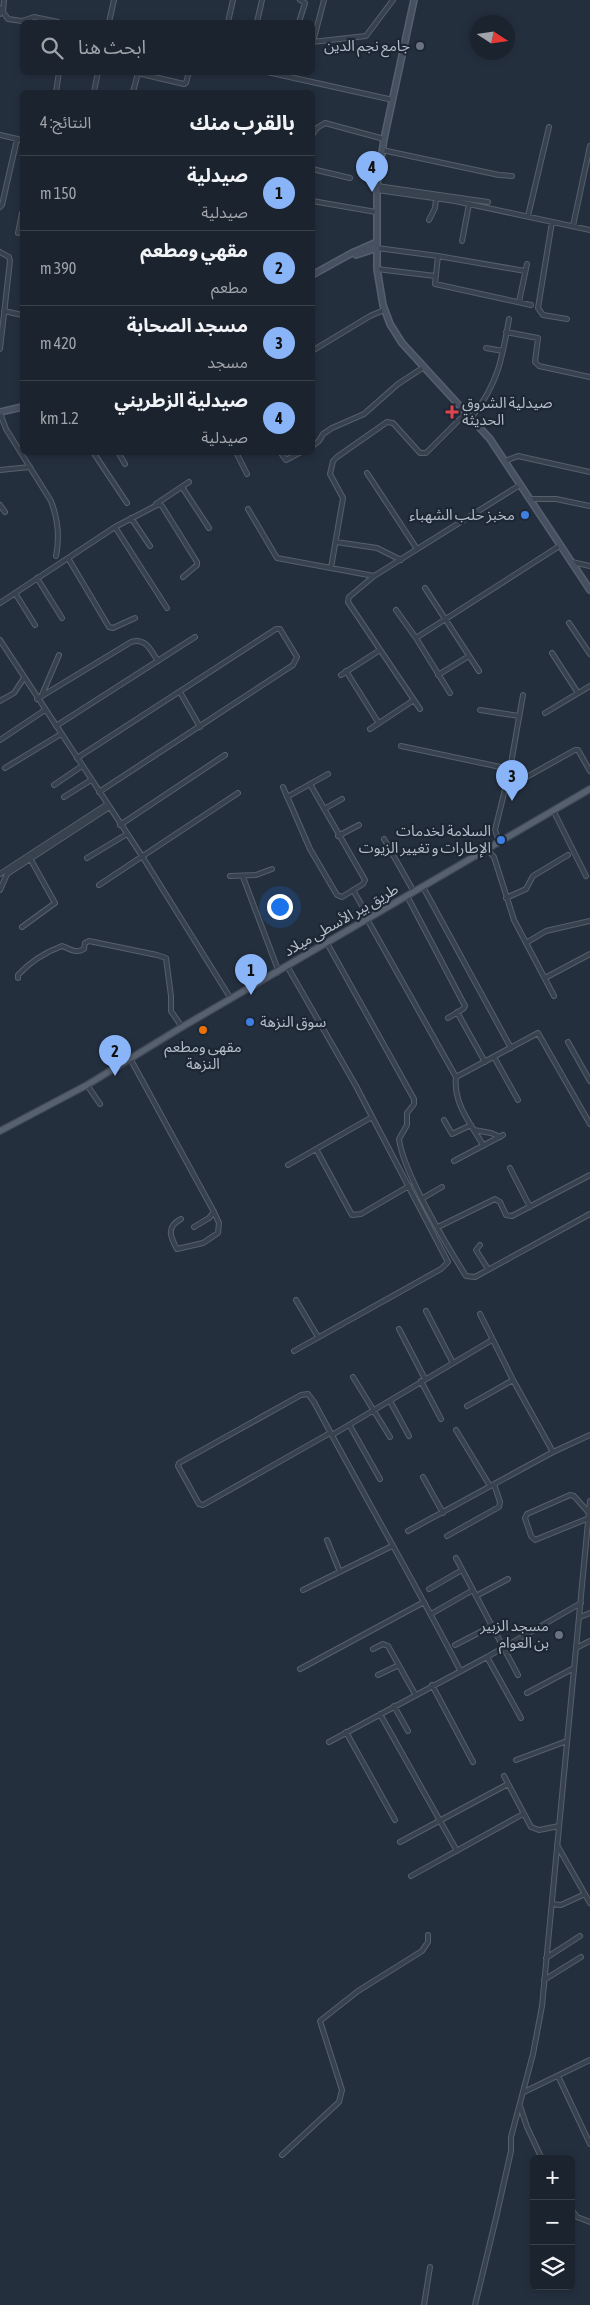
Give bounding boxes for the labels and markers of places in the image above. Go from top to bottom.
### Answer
place label: جامع نجم الدين [324,37,410,58]
marker: جامع نجم الدين [414,40,426,52]
pin: 4 [356,151,388,192]
place label: صيدلية الشروق الحديثة [462,394,552,428]
marker: صيدلية الشروق الحديثة [446,406,458,418]
place label: مخبز حلب الشهباء [409,506,515,524]
marker: مخبز حلب الشهباء [519,509,531,521]
pin: 3 [496,760,528,801]
place label: السلامة لخدمات الإطارات و تغيير الزيوت [359,822,491,858]
marker: السلامة لخدمات الإطارات و تغيير الزيوت [495,834,507,846]
pin: 1 [235,954,267,995]
place label: سوق النزهة [260,1013,327,1031]
marker: سوق النزهة [244,1016,256,1028]
marker: مقهى ومطعم النزهة [197,1024,209,1036]
pin: 2 [99,1035,131,1076]
place label: مقهى ومطعم النزهة [164,1038,242,1073]
place label: مسجد الزبير بن العوام [479,1617,549,1654]
marker: مسجد الزبير بن العوام [553,1629,565,1641]

